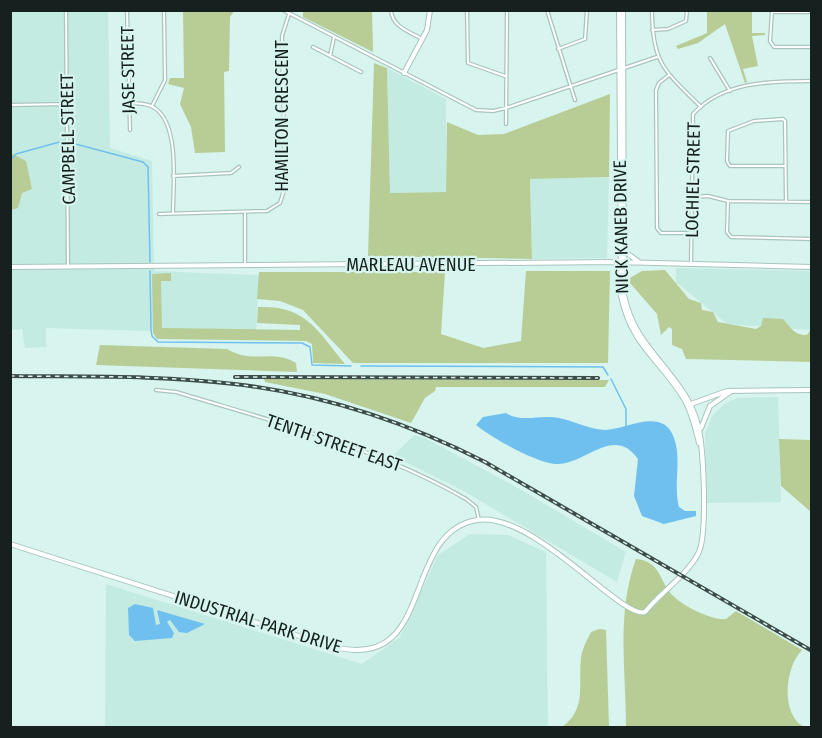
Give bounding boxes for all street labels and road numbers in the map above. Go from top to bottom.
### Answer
street label: JASE STREET [116,25,140,114]
street label: HAMILTON CRESCENT [271,40,293,192]
street label: CAMPBELL STREET [56,73,80,205]
street label: LOCHIEL STREET [681,121,705,238]
street label: NICK KANEB DRIVE [609,160,633,294]
street label: MARLEAU AVENUE [346,254,476,276]
street label: TENTH STREET EAST [263,409,405,477]
street label: INDUSTRIAL PARK DRIVE [172,586,344,658]

